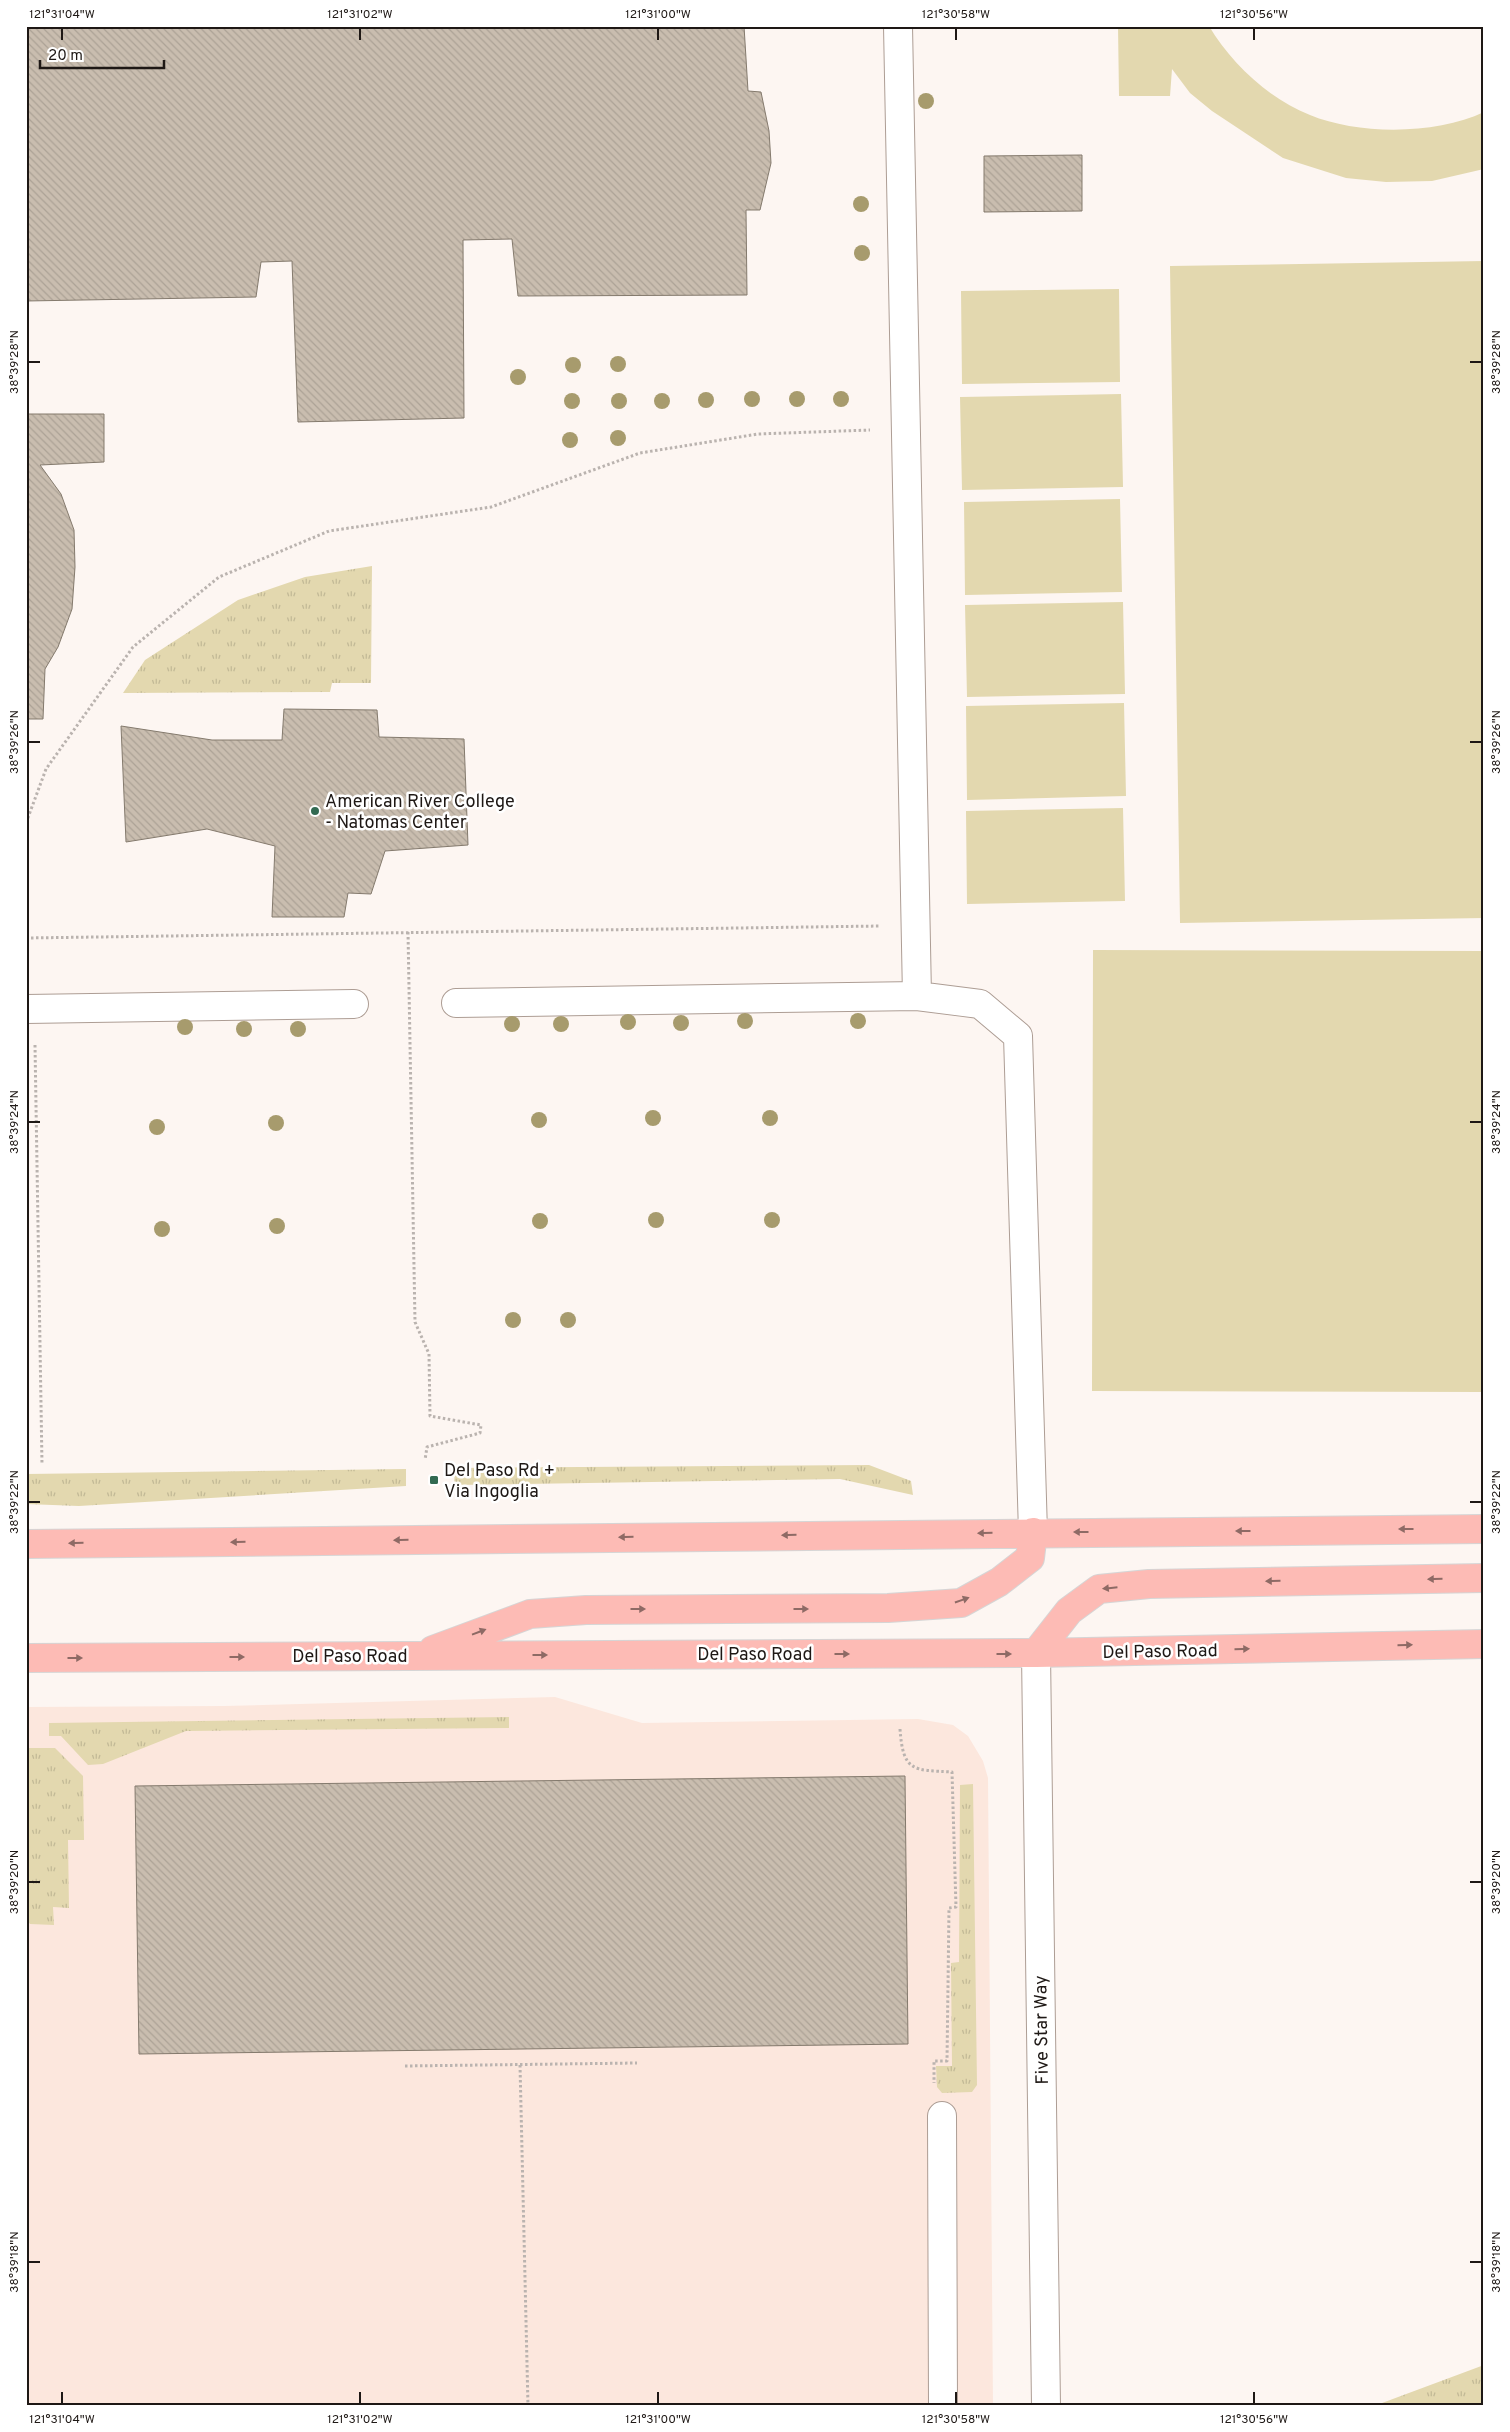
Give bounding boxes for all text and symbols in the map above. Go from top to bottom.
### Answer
text: 121°31'04"W [29,7,95,23]
text: 121°31'02"W [327,7,393,23]
text: 121°31'00"W [625,7,691,23]
text: 121°30'58"W [922,7,990,23]
text: 121°30'56"W [1220,7,1288,23]
scale bar [40,38,164,70]
text: 20 m [48,47,83,66]
text: 38°39'28"N [7,330,23,394]
text: 38°39'28"N [1489,330,1505,394]
text: 38°39'26"N [7,710,23,774]
text: 38°39'26"N [1489,710,1505,774]
place label: American River College - Natomas Center [325,791,515,835]
marker: American River College - Natomas Center [309,805,321,817]
text: 38°39'24"N [7,1090,23,1154]
text: 38°39'24"N [1489,1090,1505,1154]
place label: Del Paso Rd + Via Ingoglia [444,1460,555,1504]
text: 38°39'22"N [7,1470,23,1534]
text: 38°39'22"N [1489,1470,1505,1534]
marker: Del Paso Rd + Via Ingoglia [428,1474,440,1486]
one-way arrow [1397,1525,1413,1533]
one-way arrow [1235,1527,1251,1535]
one-way arrow [1072,1528,1088,1536]
one-way arrow [976,1529,992,1537]
one-way arrow [780,1531,796,1539]
one-way arrow [618,1533,634,1541]
one-way arrow [393,1536,409,1544]
one-way arrow [230,1538,246,1546]
one-way arrow [68,1539,84,1547]
one-way arrow [1427,1575,1443,1583]
one-way arrow [1264,1578,1280,1586]
one-way arrow [1102,1584,1118,1592]
one-way arrow [955,1596,970,1604]
one-way arrow [630,1605,646,1613]
one-way arrow [793,1605,809,1613]
one-way arrow [472,1628,487,1636]
street label: Del Paso Road [1102,1640,1218,1665]
one-way arrow [1397,1641,1413,1649]
street label: Del Paso Road [697,1644,813,1667]
one-way arrow [1234,1645,1250,1653]
street label: Del Paso Road [292,1646,408,1669]
one-way arrow [996,1649,1012,1657]
one-way arrow [834,1650,850,1658]
one-way arrow [532,1651,548,1659]
one-way arrow [230,1653,246,1661]
one-way arrow [67,1654,83,1662]
text: 38°39'20"N [7,1850,23,1914]
text: 38°39'20"N [1489,1850,1505,1914]
street label: Five Star Way [1030,1975,1055,2085]
text: 38°39'18"N [7,2231,23,2293]
text: 38°39'18"N [1489,2231,1505,2293]
text: 121°31'04"W [29,2412,95,2428]
text: 121°31'02"W [327,2412,393,2428]
text: 121°31'00"W [625,2412,691,2428]
text: 121°30'58"W [922,2412,990,2428]
text: 121°30'56"W [1220,2412,1288,2428]

